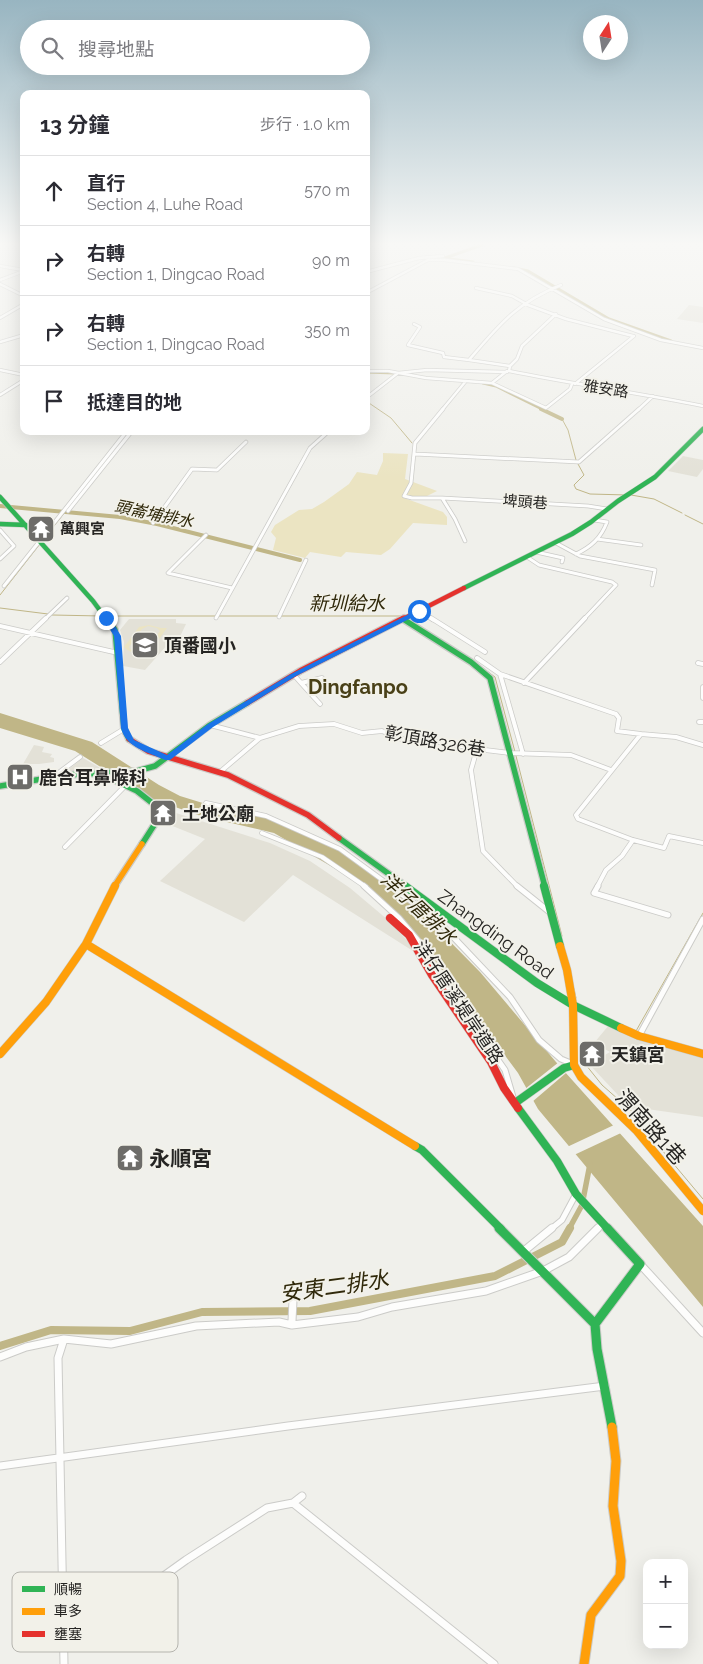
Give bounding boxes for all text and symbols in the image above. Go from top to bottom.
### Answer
north arrow [583,15,628,60]
search box [20,20,370,75]
icon: search [38,34,66,62]
text: 搜尋地點 [78,38,154,60]
text: 13 分鐘 [40,112,109,137]
text: 步行 · 1.0 km [260,115,350,134]
text: 直行 [87,172,125,194]
icon: ahead [40,177,68,205]
text: 570 m [304,181,350,200]
text: Section 4, Luhe Road [87,195,243,214]
text: 右轉 [87,242,125,264]
icon: right [40,247,68,275]
text: 90 m [312,251,350,270]
text: Section 1, Dingcao Road [87,265,265,284]
text: 右轉 [87,312,125,334]
icon: right [40,317,68,345]
text: 350 m [304,321,350,340]
text: Section 1, Dingcao Road [87,335,265,354]
street label: 雅安路 [582,377,630,401]
icon: arrive [40,387,68,415]
text: 抵達目的地 [87,391,182,413]
street label: 埤頭巷 [502,491,548,513]
water label: 頭崙埔排水 [113,496,196,532]
temple icon: 萬興宮 [26,514,56,544]
place label: 萬興宮 [60,520,105,538]
water label: 新圳給水 [309,592,386,614]
route start [408,600,431,623]
route end [95,607,118,630]
school or university icon: 頂番國小 [130,630,160,660]
place label: 頂番國小 [164,635,236,656]
district label: Dingfanpo [308,675,408,699]
street label: 彰頂路326巷 [383,722,487,760]
hospital icon: 鹿合耳鼻喉科 [5,762,35,792]
place label: 鹿合耳鼻喉科 [39,767,147,788]
temple icon: 土地公廟 [148,798,178,828]
place label: 土地公廟 [182,803,254,824]
water label: 洋仔厝排水 [377,868,462,949]
street label: Zhangding Road [434,885,558,983]
street label: 洋仔厝溪堤岸道路 [410,936,508,1068]
temple icon: 天鎮宮 [577,1039,607,1069]
place label: 天鎮宮 [611,1044,665,1065]
street label: 渭南路1巷 [611,1084,691,1170]
temple icon: 永順宮 [115,1143,145,1173]
place label: 永順宮 [149,1146,212,1171]
water label: 安東二排水 [278,1265,391,1307]
map controls [643,1559,688,1649]
button: + [643,1559,688,1604]
legend [12,1572,178,1652]
text: 順暢 [54,1581,82,1597]
text: 車多 [54,1603,82,1619]
button: − [643,1604,688,1649]
text: 壅塞 [54,1626,82,1642]

